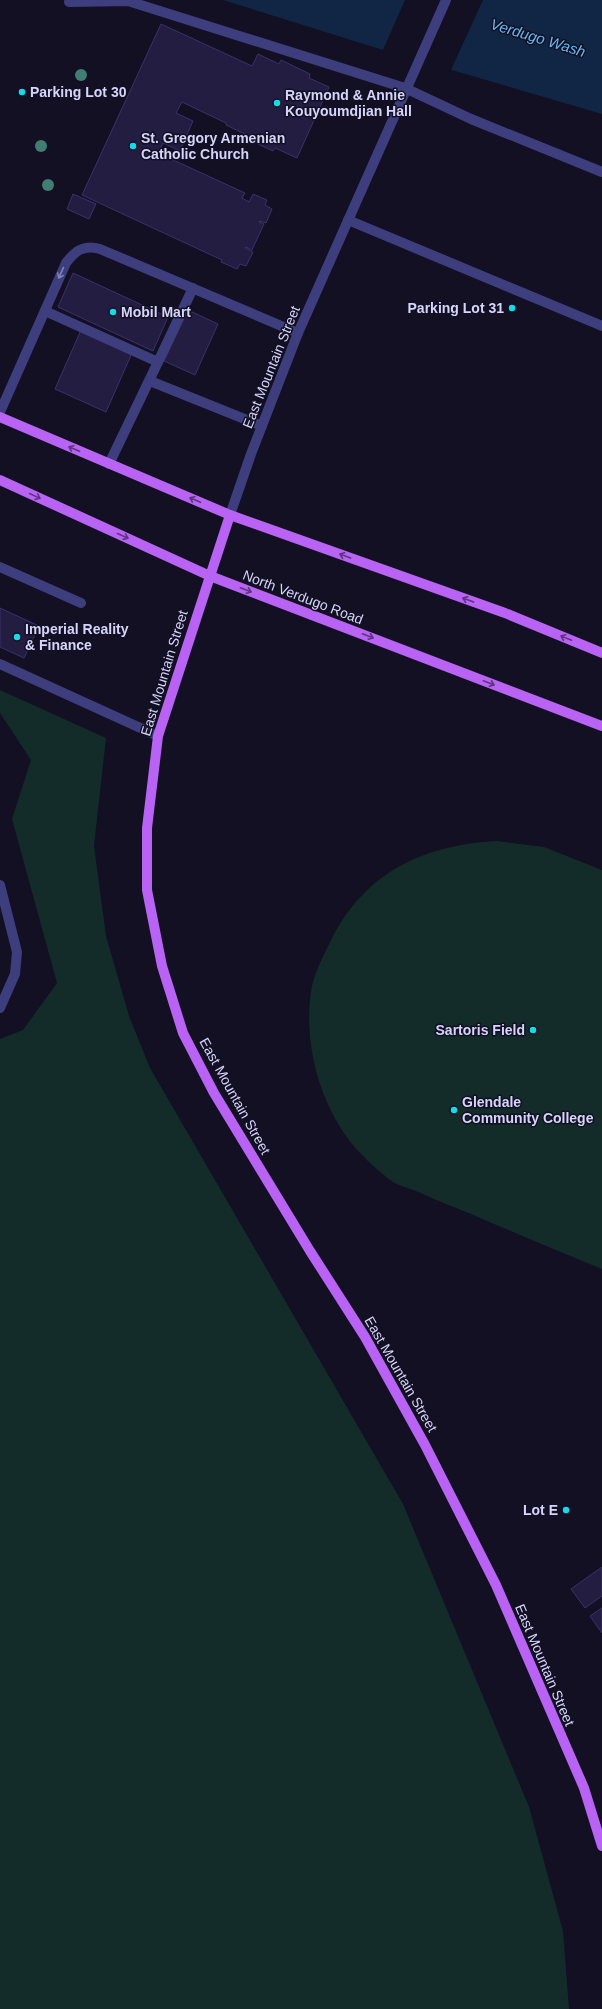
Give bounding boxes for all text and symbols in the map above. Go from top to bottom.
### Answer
water label: Verdugo Wash [489,15,588,60]
place label: Parking Lot 30 [30,84,127,100]
marker: Parking Lot 30 [17,87,27,97]
place label: Raymond & Annie Kouyoumdjian Hall [285,87,412,119]
marker: Raymond & Annie Kouyoumdjian Hall [272,98,282,108]
place label: St. Gregory Armenian Catholic Church [141,130,285,162]
marker: St. Gregory Armenian Catholic Church [128,141,138,151]
one-way arrow [57,267,64,279]
place label: Parking Lot 31 [408,300,504,316]
street label: East Mountain Street [239,303,303,431]
marker: Parking Lot 31 [507,303,517,313]
place label: Mobil Mart [121,304,191,320]
marker: Mobil Mart [108,307,118,317]
one-way arrow [68,445,80,452]
one-way arrow [29,493,41,500]
one-way arrow [189,496,201,503]
one-way arrow [117,533,129,540]
one-way arrow [340,552,352,560]
street label: North Verdugo Road [241,567,365,627]
one-way arrow [240,586,252,594]
one-way arrow [462,596,474,604]
street label: East Mountain Street [137,608,191,738]
place label: Imperial Reality & Finance [25,621,129,653]
marker: Imperial Reality & Finance [12,632,22,642]
one-way arrow [361,633,373,641]
one-way arrow [560,634,572,642]
one-way arrow [483,679,495,687]
place label: Sartoris Field [436,1022,525,1038]
marker: Sartoris Field [528,1025,538,1035]
street label: East Mountain Street [196,1035,274,1157]
place label: Glendale Community College [462,1094,594,1126]
marker: Glendale Community College [449,1105,459,1115]
street label: East Mountain Street [361,1313,441,1435]
place label: Lot E [523,1502,558,1518]
marker: Lot E [561,1505,571,1515]
street label: East Mountain Street [512,1602,578,1728]

